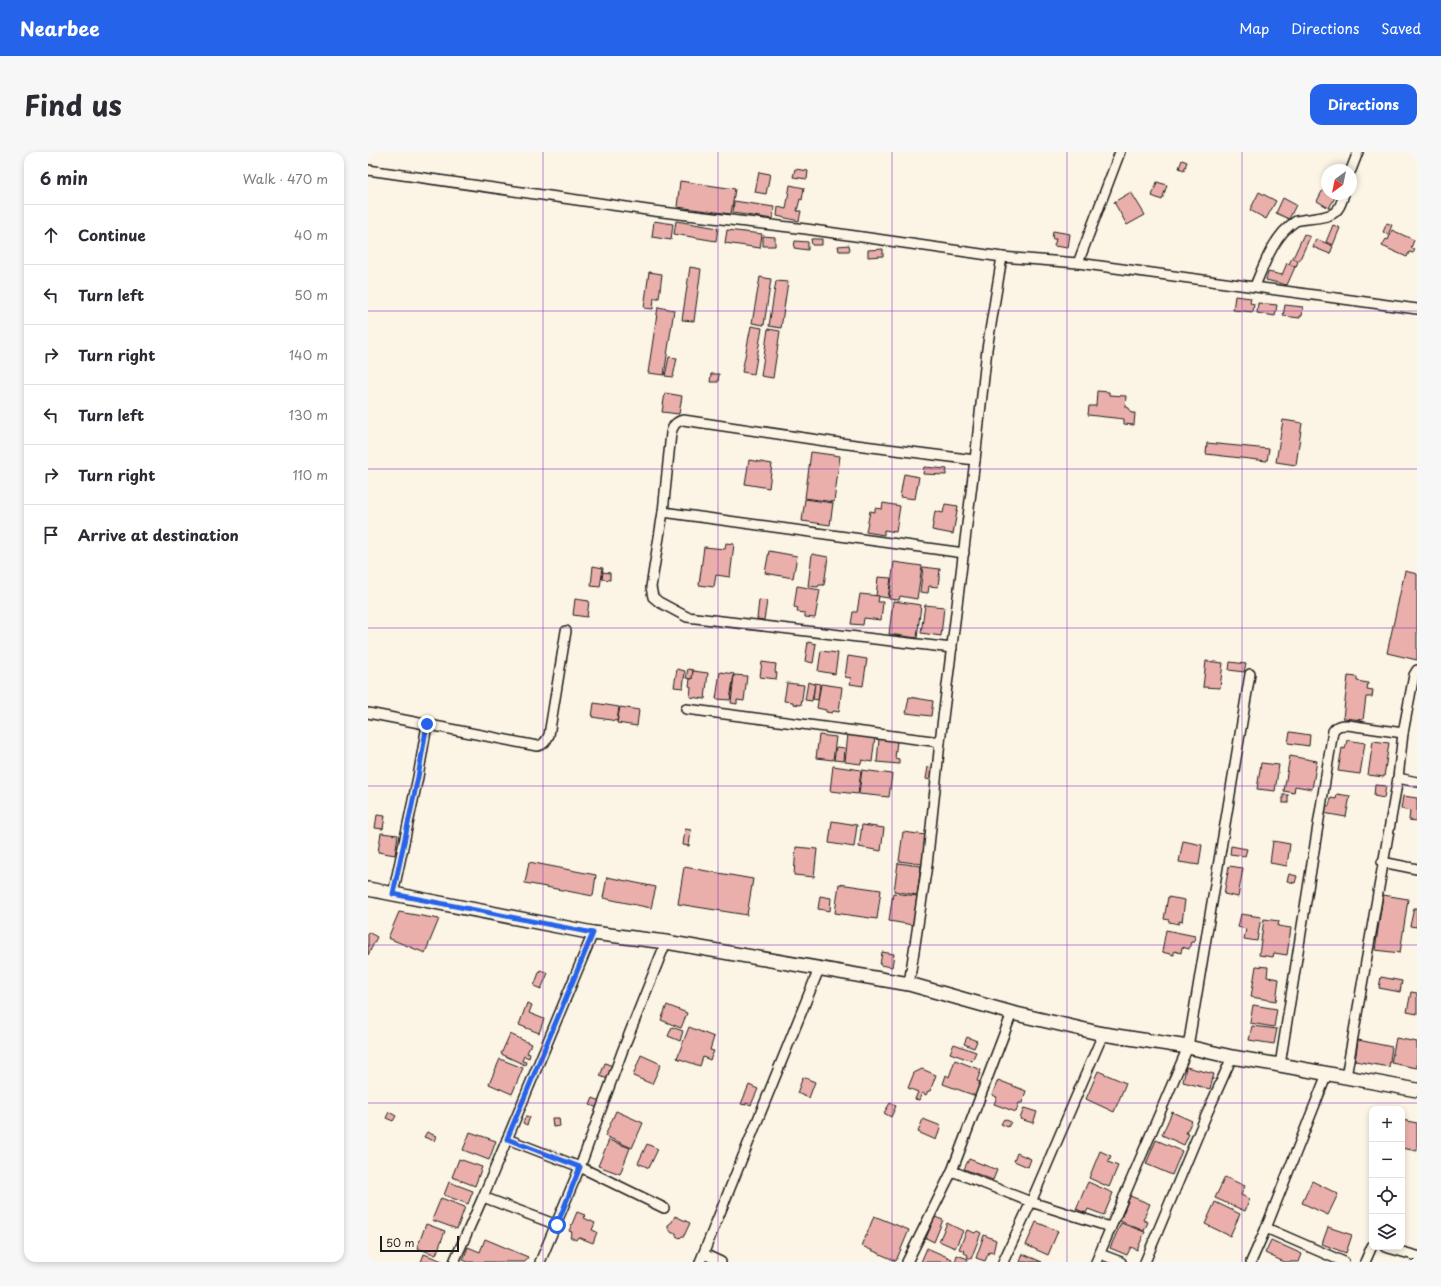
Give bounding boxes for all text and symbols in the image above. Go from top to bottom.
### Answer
text: Nearbee [20,14,100,42]
text: Map [1239,18,1269,39]
text: Directions [1291,18,1359,39]
text: Saved [1381,18,1421,39]
text: Find us [24,83,122,126]
button: Directions [1310,84,1417,125]
north arrow [1321,164,1357,200]
text: 6 min [40,165,88,191]
text: Walk · 470 m [243,169,328,188]
text: Continue [78,223,146,246]
icon: ahead [40,224,62,246]
text: 40 m [294,225,328,244]
text: Turn left [78,283,144,306]
icon: left [40,284,62,306]
text: 50 m [294,285,328,304]
text: Turn right [78,343,155,366]
icon: right [40,344,62,366]
text: 140 m [289,345,328,364]
text: Turn left [78,403,144,426]
icon: left [40,404,62,426]
text: 130 m [289,405,328,424]
text: Turn right [78,463,155,486]
icon: right [40,464,62,486]
text: 110 m [293,465,328,484]
text: Arrive at destination [78,523,239,546]
icon: arrive [40,524,62,546]
route end [418,715,436,733]
map controls [1369,1106,1405,1250]
button: + [1369,1106,1405,1142]
button: − [1369,1142,1405,1178]
button: locate [1369,1178,1405,1214]
button: layers [1369,1214,1405,1250]
route start [548,1216,566,1234]
scale bar [380,1234,459,1253]
text: 50 m [386,1234,415,1251]

